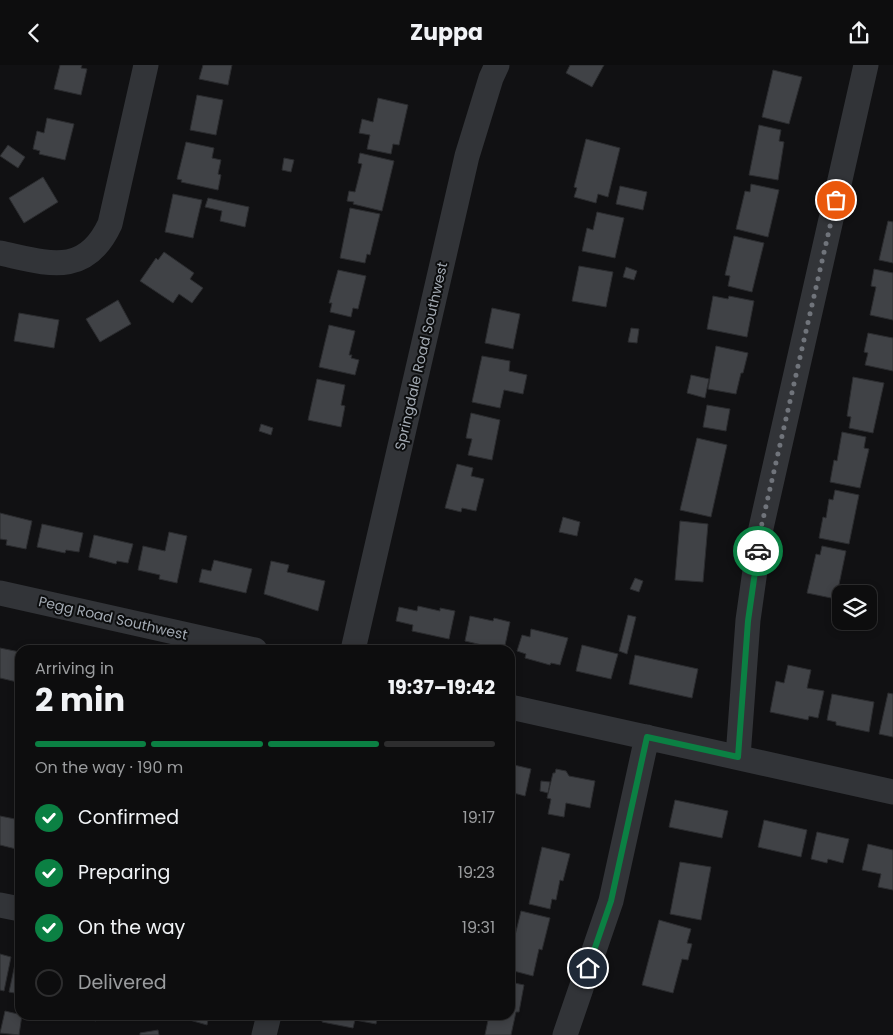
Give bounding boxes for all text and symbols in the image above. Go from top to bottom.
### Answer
text: Zuppa [410,17,483,48]
icon: back [20,19,48,47]
icon: share [845,19,873,47]
pin [815,179,857,221]
icon: bag [822,186,850,214]
street label: Springdale Road Southwest [390,260,452,452]
courier [733,526,783,576]
icon: car [744,537,772,565]
map controls [832,585,877,630]
button: layers [832,585,877,630]
street label: Pegg Road Southwest [37,591,189,645]
text: Arriving in [35,657,114,680]
text: 19:37–19:42 [388,674,495,701]
text: 2 min [35,677,125,722]
text: On the way · 190 m [35,756,183,779]
icon: check [35,804,63,832]
text: Confirmed [78,804,179,831]
text: 19:17 [463,806,495,829]
icon: check [35,859,63,887]
text: Preparing [78,859,170,886]
text: 19:23 [458,861,495,884]
icon: check [35,914,63,942]
text: On the way [78,914,185,941]
text: 19:31 [462,916,495,939]
pin [567,947,609,989]
icon: home [574,954,602,982]
text: Delivered [78,969,167,996]

